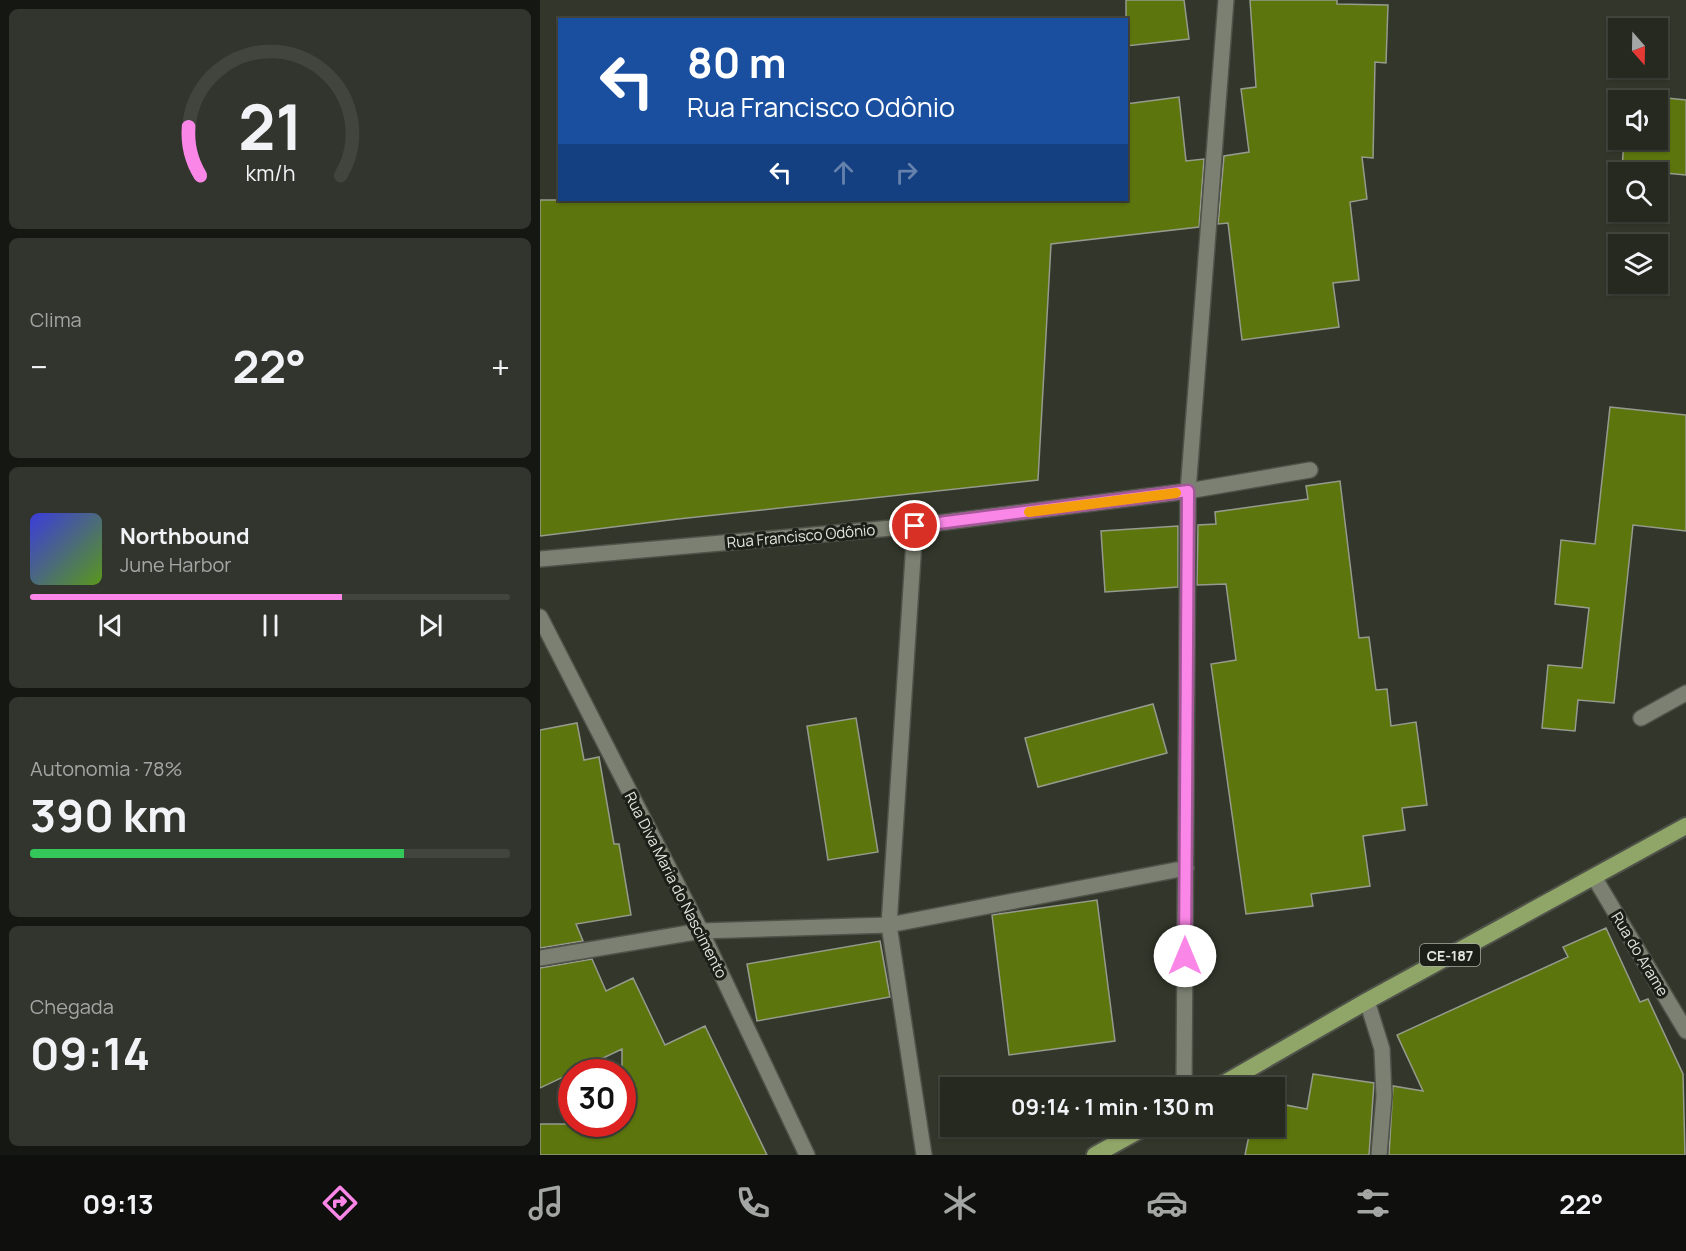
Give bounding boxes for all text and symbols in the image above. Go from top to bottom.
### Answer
north arrow [1608,18,1668,78]
map controls [1608,18,1668,294]
text: 80 m [687,33,787,91]
icon: left [588,42,666,120]
text: 21 [238,83,302,169]
text: Rua Francisco Odônio [687,88,955,125]
button: sound [1608,90,1668,150]
icon: left [764,156,797,189]
icon: ahead [827,156,860,189]
icon: right [890,156,923,189]
text: km/h [245,158,295,187]
button: search [1608,162,1668,222]
button: layers [1608,234,1668,294]
text: Clima [30,306,82,333]
text: 22° [232,335,306,397]
text: − [30,344,48,389]
text: + [491,344,510,389]
pin [889,500,940,551]
icon: arrive [898,509,931,542]
street label: Rua Francisco Odônio [726,519,876,553]
text: Northbound [120,521,250,551]
text: June Harbor [120,551,232,578]
icon: previous [94,609,127,642]
icon: pause [254,609,287,642]
icon: next [414,609,447,642]
text: Autonomia · 78% [30,755,183,782]
text: 390 km [30,784,187,846]
street label: Rua Diva Maria do Nascimento [620,788,732,982]
street label: Rua do Arame [1607,908,1674,1000]
position arrow [1153,924,1217,988]
road number: CE-187 [1420,944,1480,966]
text: Chegada [30,993,114,1020]
text: 09:14 [30,1022,150,1084]
speed limit sign: 30 [558,1059,636,1137]
text: 09:14 · 1 min · 130 m [1011,1092,1214,1122]
icon: directions [319,1182,361,1224]
icon: music [525,1182,567,1224]
icon: phone [732,1182,774,1224]
icon: climate [939,1182,981,1224]
icon: car [1146,1182,1188,1224]
icon: filters [1352,1182,1394,1224]
text: 09:13 [82,1185,154,1222]
text: 22° [1559,1185,1604,1222]

